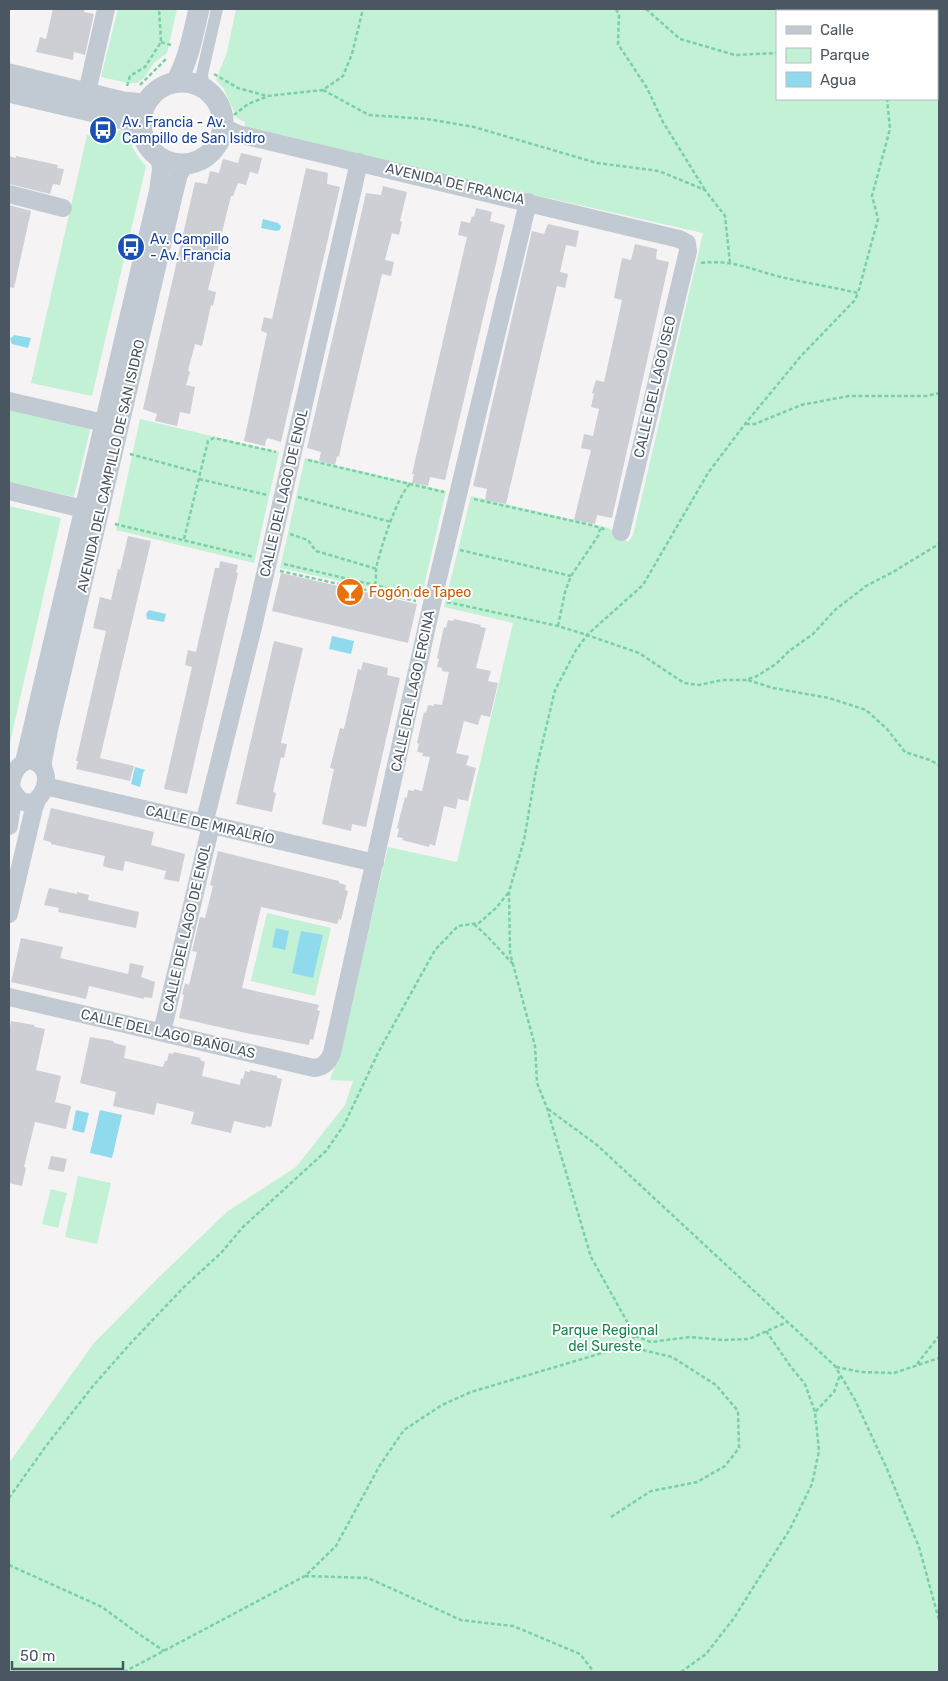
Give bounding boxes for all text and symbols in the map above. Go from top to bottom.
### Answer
legend [776,10,938,100]
text: Calle [820,21,854,39]
text: Parque [820,46,870,64]
text: Agua [820,71,856,89]
place label: Av. Francia - Av. Campillo de San Isidro [122,114,265,147]
bus stop icon: Av. Francia - Av. Campillo de San Isidro [88,115,118,145]
street label: AVENIDA DE FRANCIA [384,160,527,208]
place label: Av. Campillo - Av. Francia [150,231,231,264]
bus stop icon: Av. Campillo - Av. Francia [116,232,146,262]
street label: CALLE DEL LAGO ISEO [630,314,680,460]
street label: AVENIDA DEL CAMPILLO DE SAN ISIDRO [74,338,148,594]
street label: CALLE DEL LAGO DE ENOL [256,407,312,579]
bar icon: Fogón de Tapeo [335,577,365,607]
place label: Fogón de Tapeo [369,584,471,601]
street label: CALLE DEL LAGO ERCINA [388,608,439,773]
street label: CALLE DE MIRALRÍO [144,801,276,848]
street label: CALLE DEL LAGO DE ENOL [159,842,215,1014]
street label: CALLE DEL LAGO BAÑOLAS [79,1005,257,1062]
park label: Parque Regional del Sureste [552,1322,658,1355]
scale bar [12,1638,124,1670]
text: 50 m [20,1647,55,1665]

